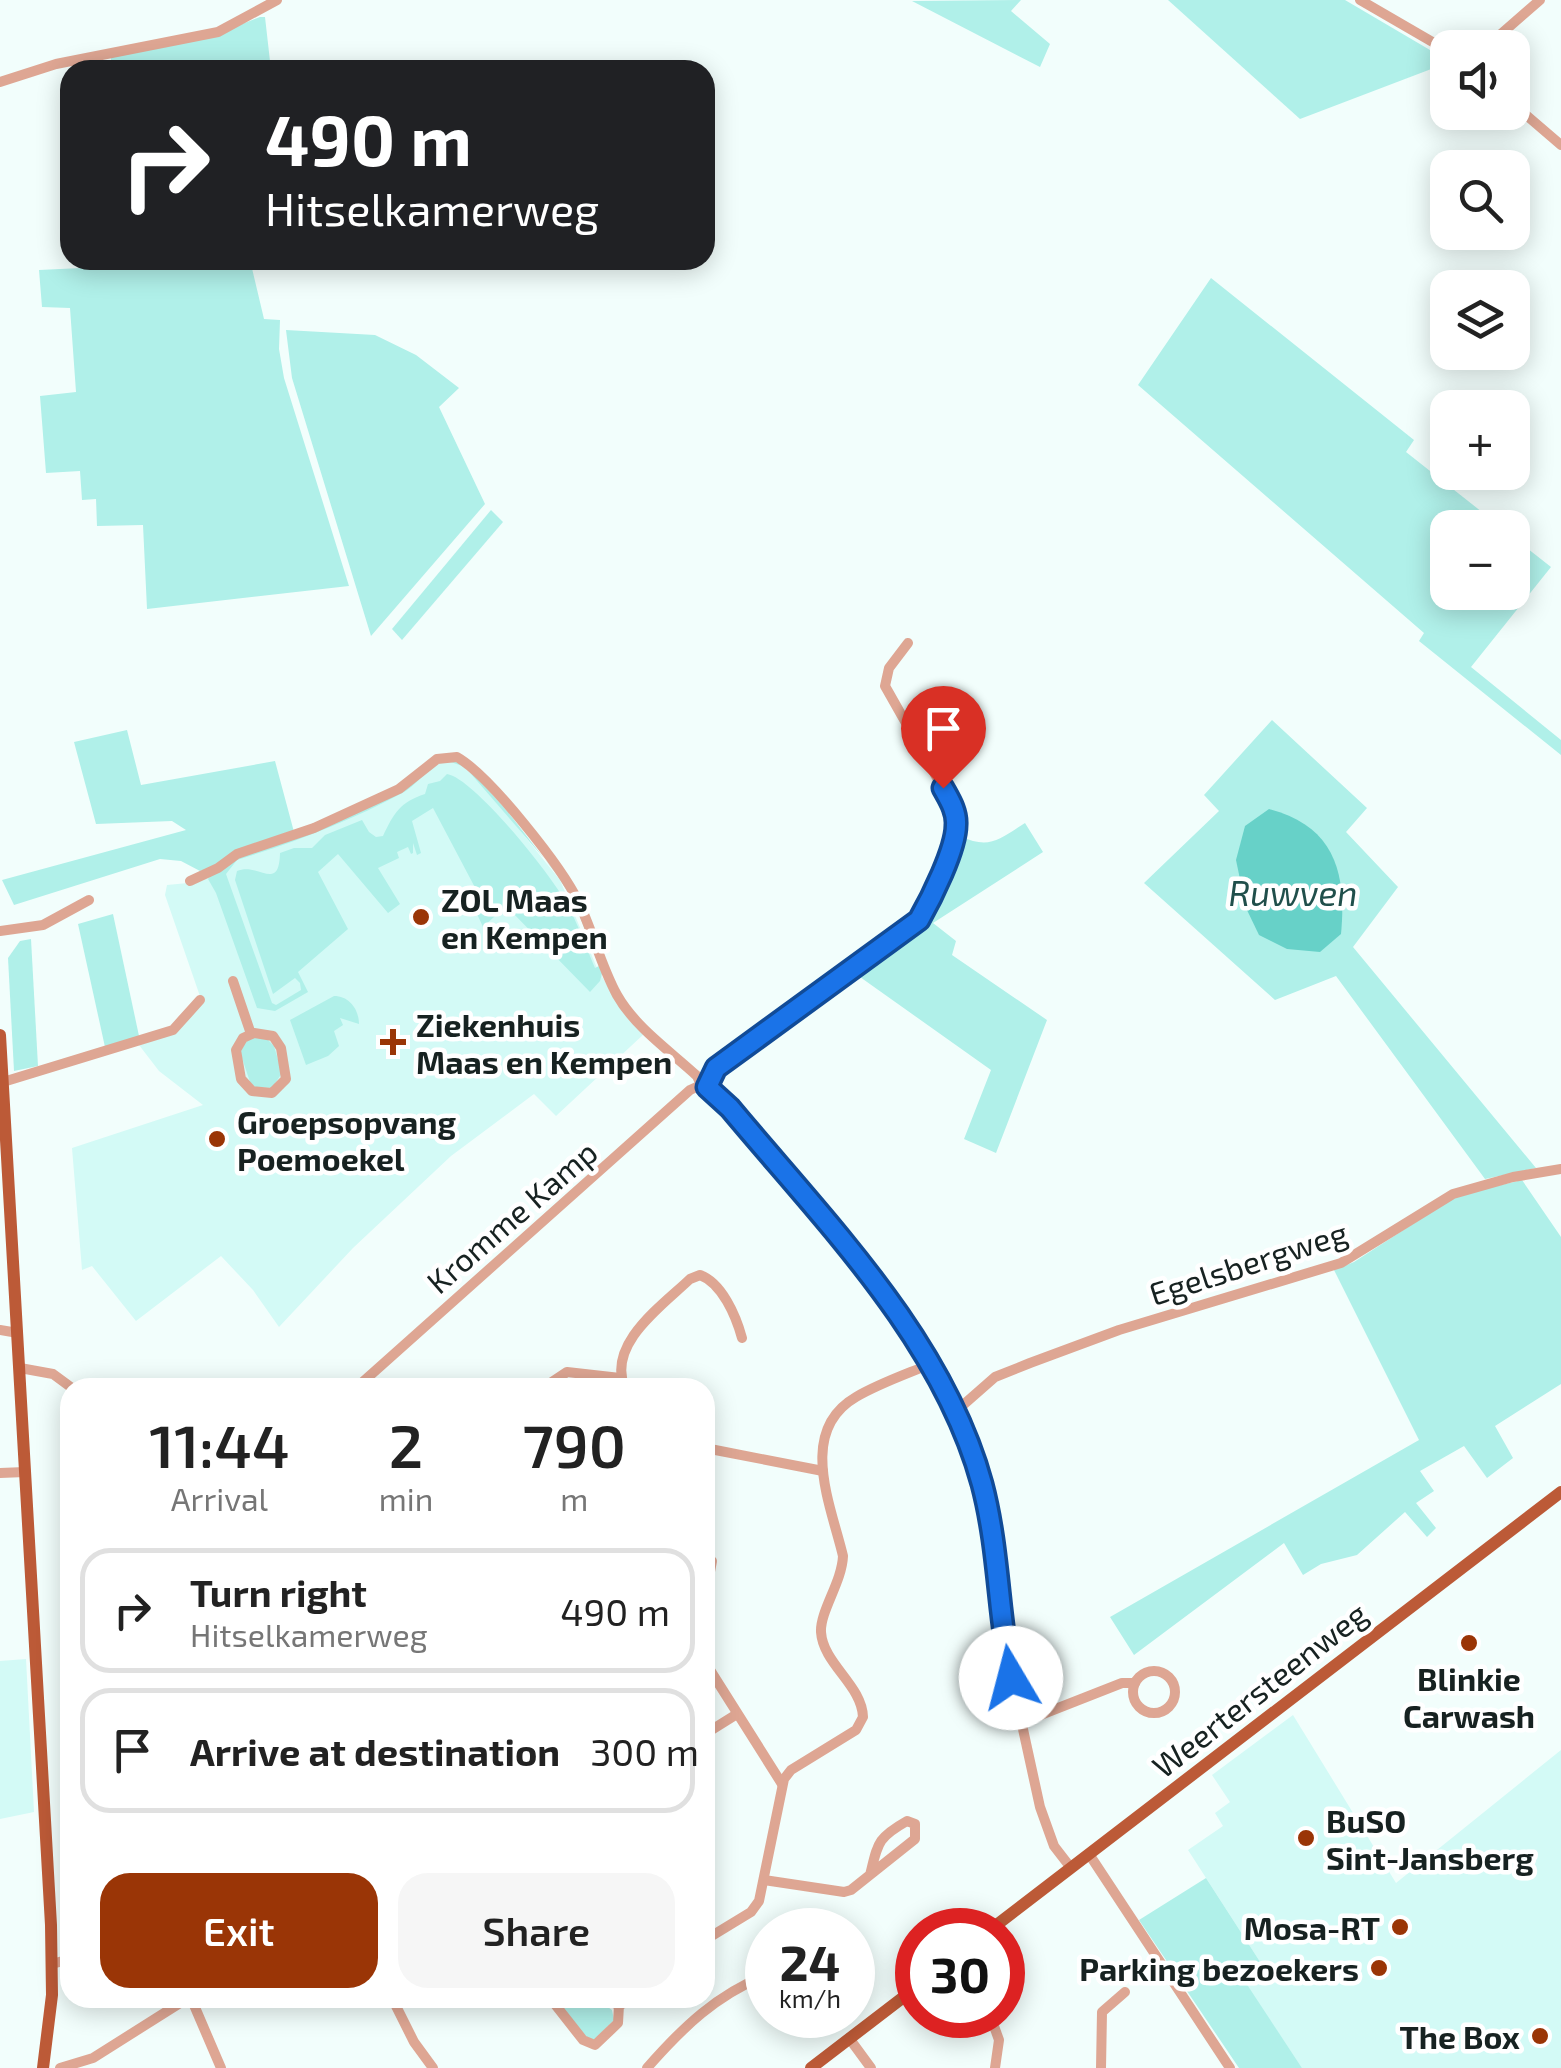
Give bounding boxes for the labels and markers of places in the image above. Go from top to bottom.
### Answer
pin [901,686,986,789]
place label: ZOL Maas en Kempen [441,880,608,955]
marker: ZOL Maas en Kempen [410,906,432,928]
place label: Ziekenhuis Maas en Kempen [416,1005,672,1080]
marker: Ziekenhuis Maas en Kempen [380,1029,406,1055]
place label: Groepsopvang Poemoekel [237,1102,456,1177]
marker: Groepsopvang Poemoekel [206,1128,228,1150]
marker: Blinkie Carwash [1458,1632,1480,1654]
place label: Blinkie Carwash [1403,1659,1535,1734]
place label: BuSO Sint-Jansberg [1326,1801,1534,1876]
marker: BuSO Sint-Jansberg [1295,1827,1317,1849]
place label: Mosa-RT [1244,1908,1380,1946]
marker: Mosa-RT [1389,1916,1411,1938]
place label: Parking bezoekers [1079,1949,1359,1987]
marker: Parking bezoekers [1368,1957,1390,1979]
place label: The Box [1399,2017,1520,2055]
marker: The Box [1529,2025,1551,2047]

